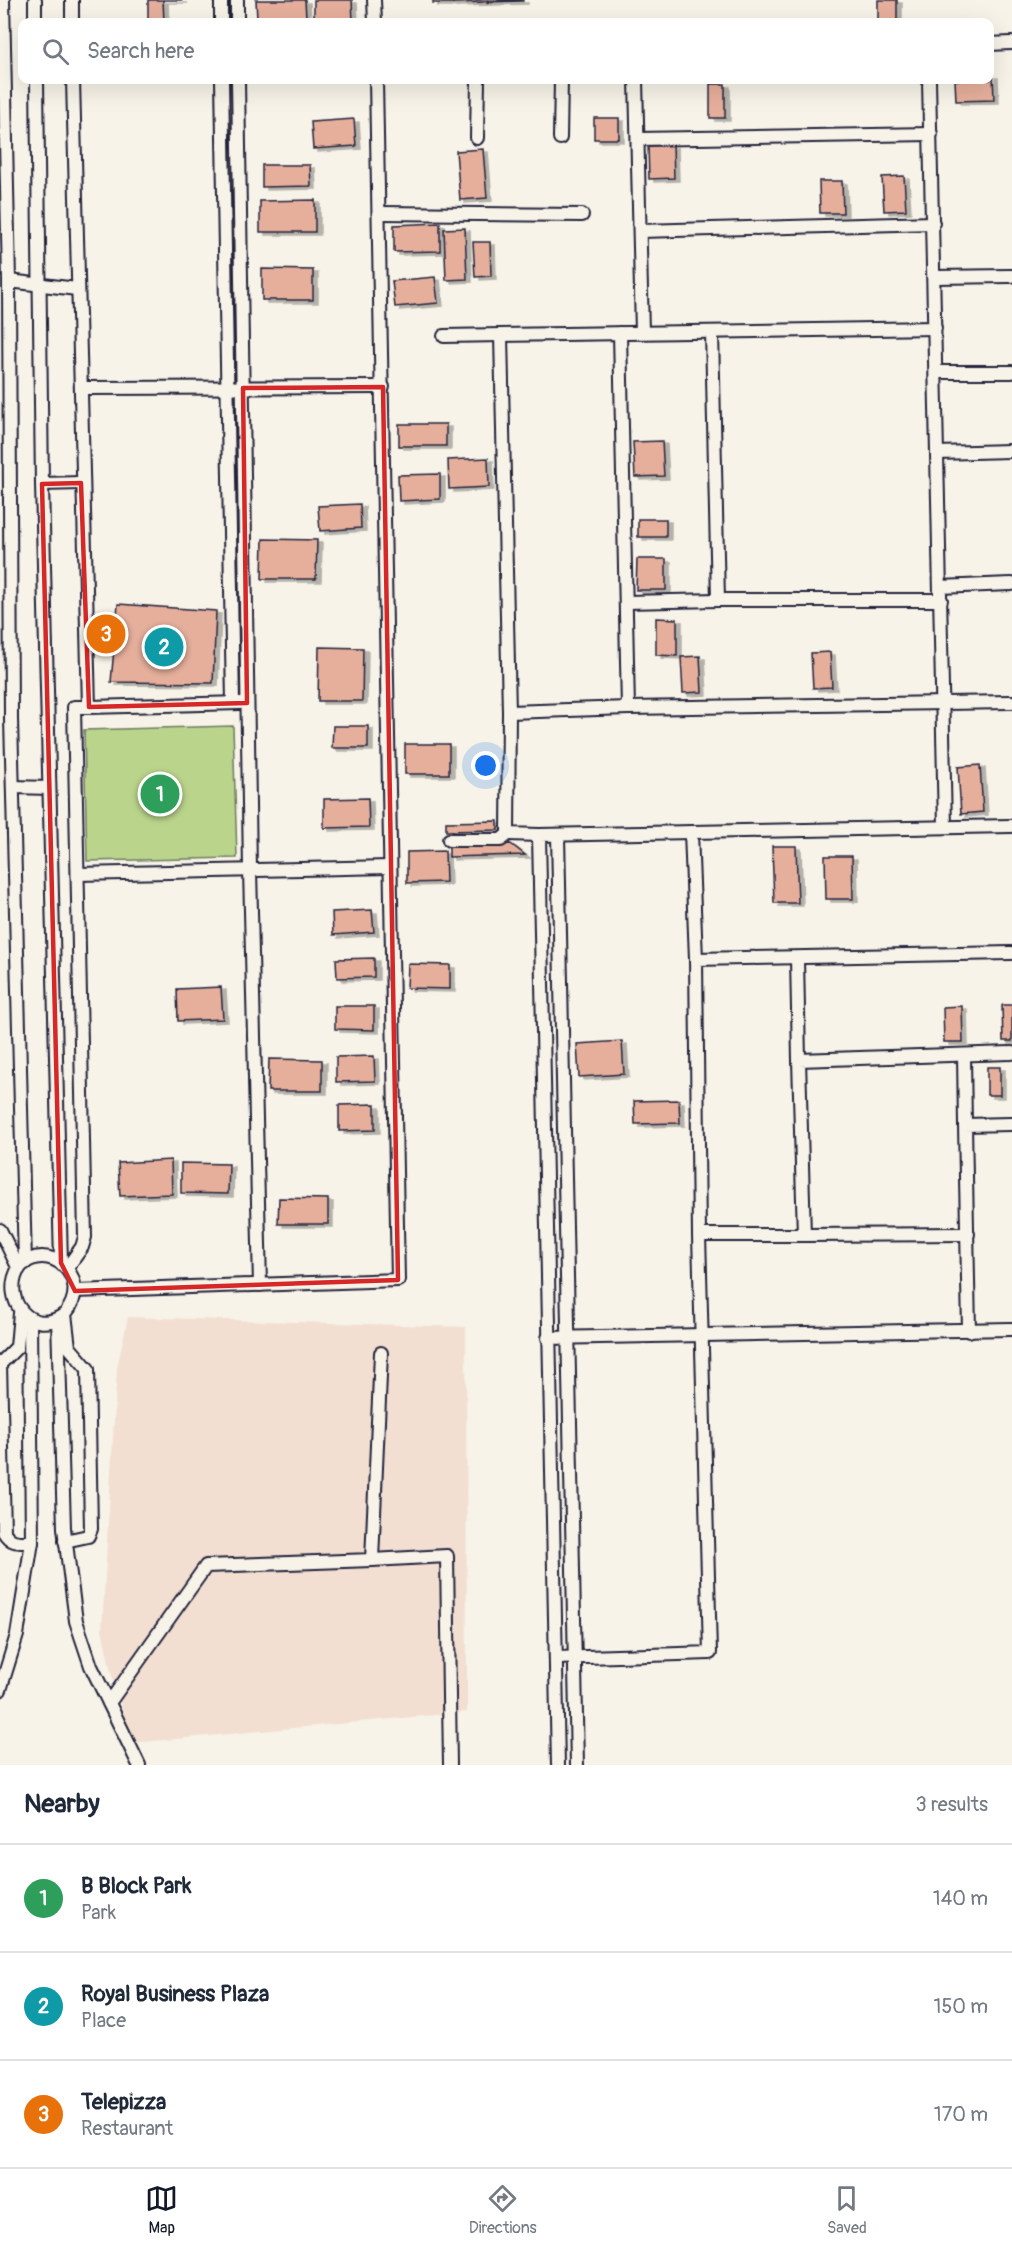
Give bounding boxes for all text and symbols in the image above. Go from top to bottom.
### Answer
search box [18,18,994,84]
icon: search [39,35,72,68]
text: Search here [87,37,194,65]
pin: 3 [86,612,126,656]
pin: 2 [144,624,184,670]
your location [471,751,500,780]
pin: 1 [140,772,180,816]
text: Nearby [24,1788,100,1820]
text: 3 results [916,1792,988,1817]
text: B Block Park [81,1872,191,1900]
text: 1 [40,1886,47,1911]
text: 140 m [933,1886,988,1911]
text: Park [81,1900,116,1925]
text: Royal Business Plaza [81,1980,269,2008]
text: 2 [38,1994,49,2019]
text: 150 m [934,1994,988,2019]
text: Place [81,2008,126,2033]
text: Telepizza [81,2088,166,2116]
text: 3 [38,2102,49,2127]
text: 170 m [934,2102,988,2127]
text: Restaurant [81,2116,173,2141]
tab: Map [145,2182,178,2238]
tab: Directions [469,2182,537,2238]
tab: Saved [827,2182,867,2238]

